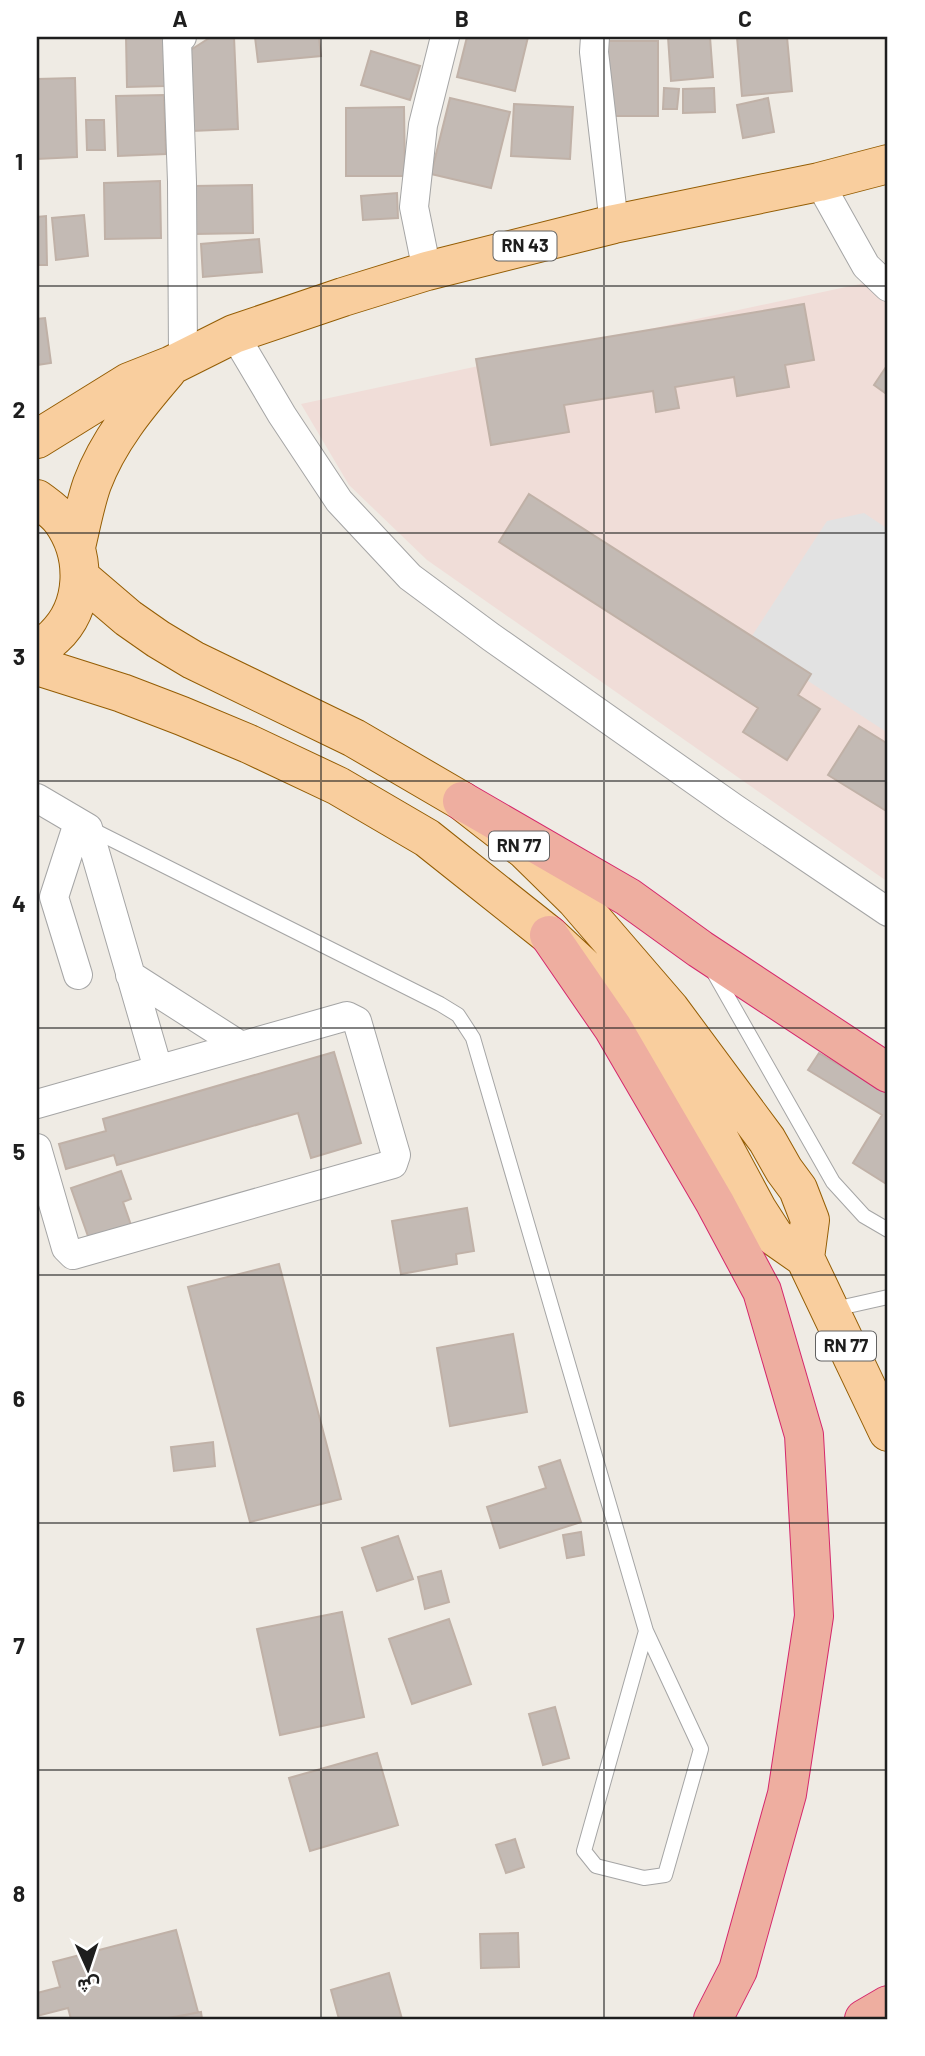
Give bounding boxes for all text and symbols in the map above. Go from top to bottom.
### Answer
text: A [172,4,188,32]
text: B [455,4,469,32]
text: C [738,4,752,32]
text: 1 [15,147,23,175]
road number: RN 43 [494,232,556,260]
text: 2 [13,395,25,423]
text: 3 [13,642,25,670]
road number: RN 77 [489,832,549,860]
text: 4 [12,889,26,917]
text: 5 [13,1137,25,1165]
road number: RN 77 [816,1331,876,1360]
text: 6 [13,1384,25,1412]
text: 7 [13,1631,25,1659]
text: 8 [13,1879,25,1907]
north arrow [52,1934,122,2004]
text: ش [77,1973,101,1999]

